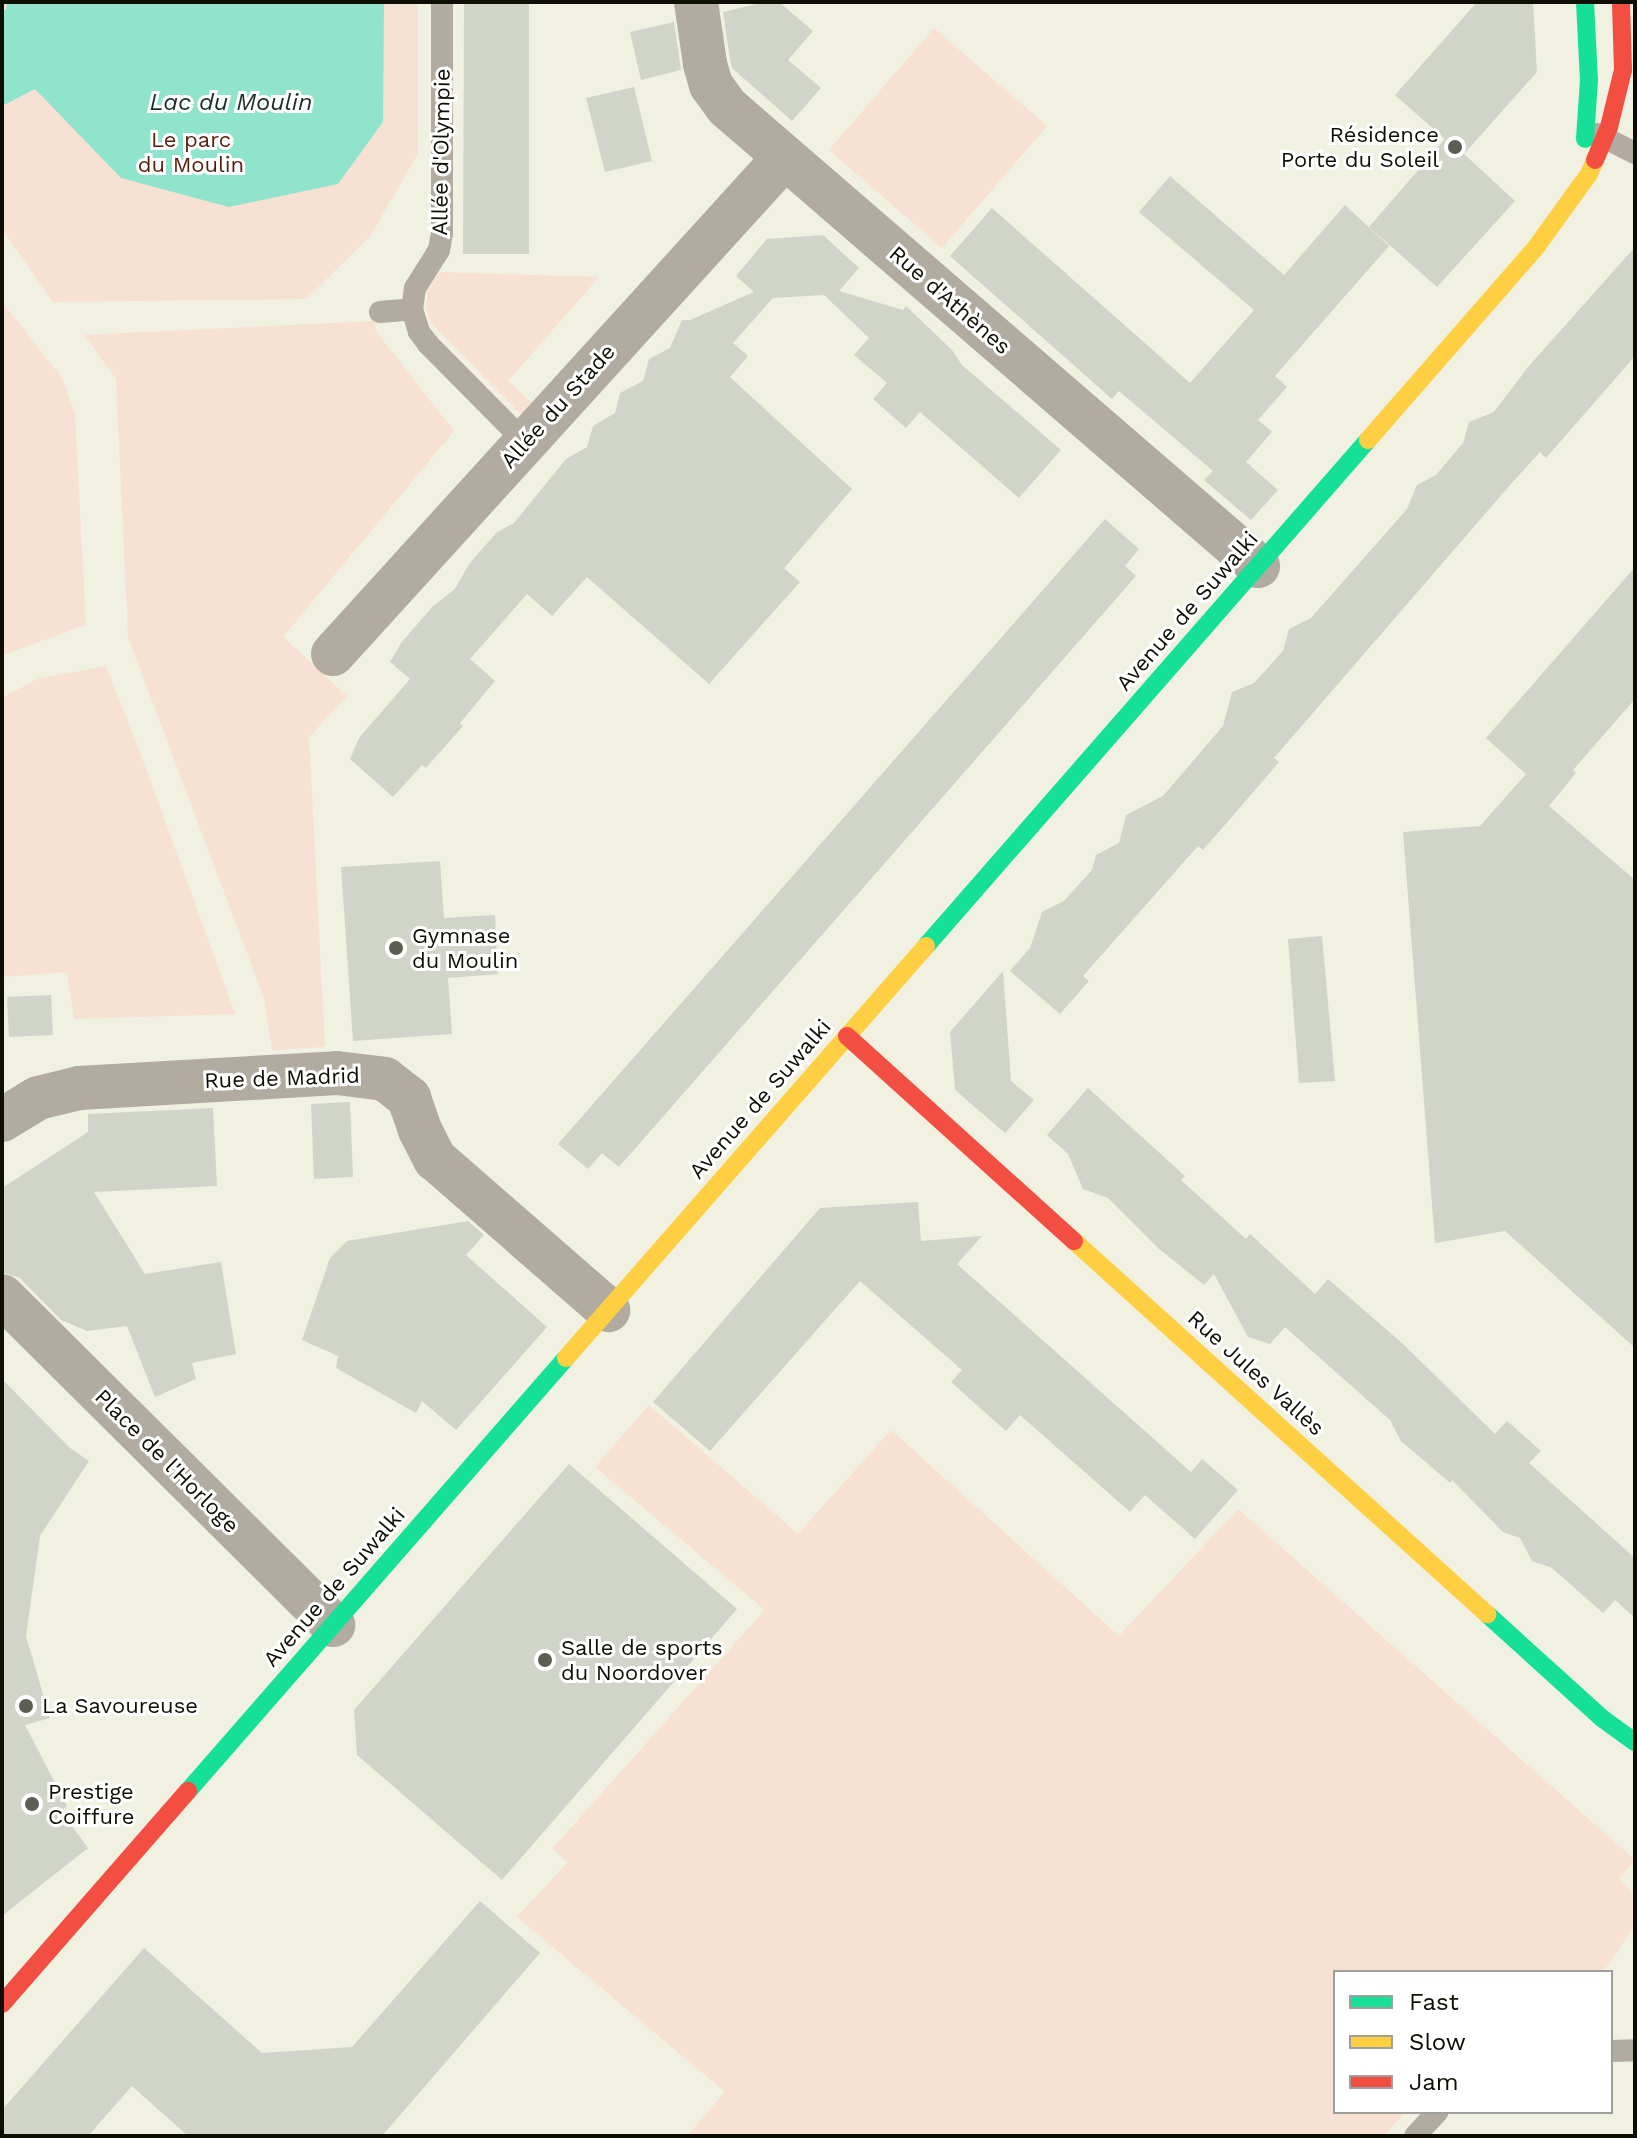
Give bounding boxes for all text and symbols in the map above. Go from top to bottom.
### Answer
street label: Allée d'Olympie [426,68,456,236]
water label: Lac du Moulin [150,89,312,117]
place label: Résidence Porte du Soleil [1281,121,1439,172]
park label: Le parc du Moulin [138,126,244,178]
marker: Résidence Porte du Soleil [1446,138,1464,156]
street label: Rue d'Athènes [884,240,1016,360]
street label: Allée du Stade [495,338,621,474]
street label: Avenue de Suwalki [1111,526,1263,696]
place label: Gymnase du Moulin [412,922,518,974]
marker: Gymnase du Moulin [387,939,405,957]
street label: Avenue de Suwalki [684,1014,836,1184]
street label: Rue de Madrid [204,1062,360,1094]
street label: Rue Jules Vallès [1182,1304,1330,1442]
street label: Place de l'Horloge [89,1383,245,1539]
street label: Avenue de Suwalki [258,1502,410,1672]
place label: Salle de sports du Noordover [561,1634,723,1686]
marker: Salle de sports du Noordover [536,1651,554,1669]
place label: La Savoureuse [42,1693,198,1719]
marker: La Savoureuse [17,1697,35,1715]
place label: Prestige Coiffure [48,1778,134,1830]
marker: Prestige Coiffure [23,1795,41,1813]
legend [1333,1970,1613,2114]
text: Fast [1409,1988,1459,2016]
text: Slow [1409,2028,1466,2056]
text: Jam [1409,2068,1459,2096]

